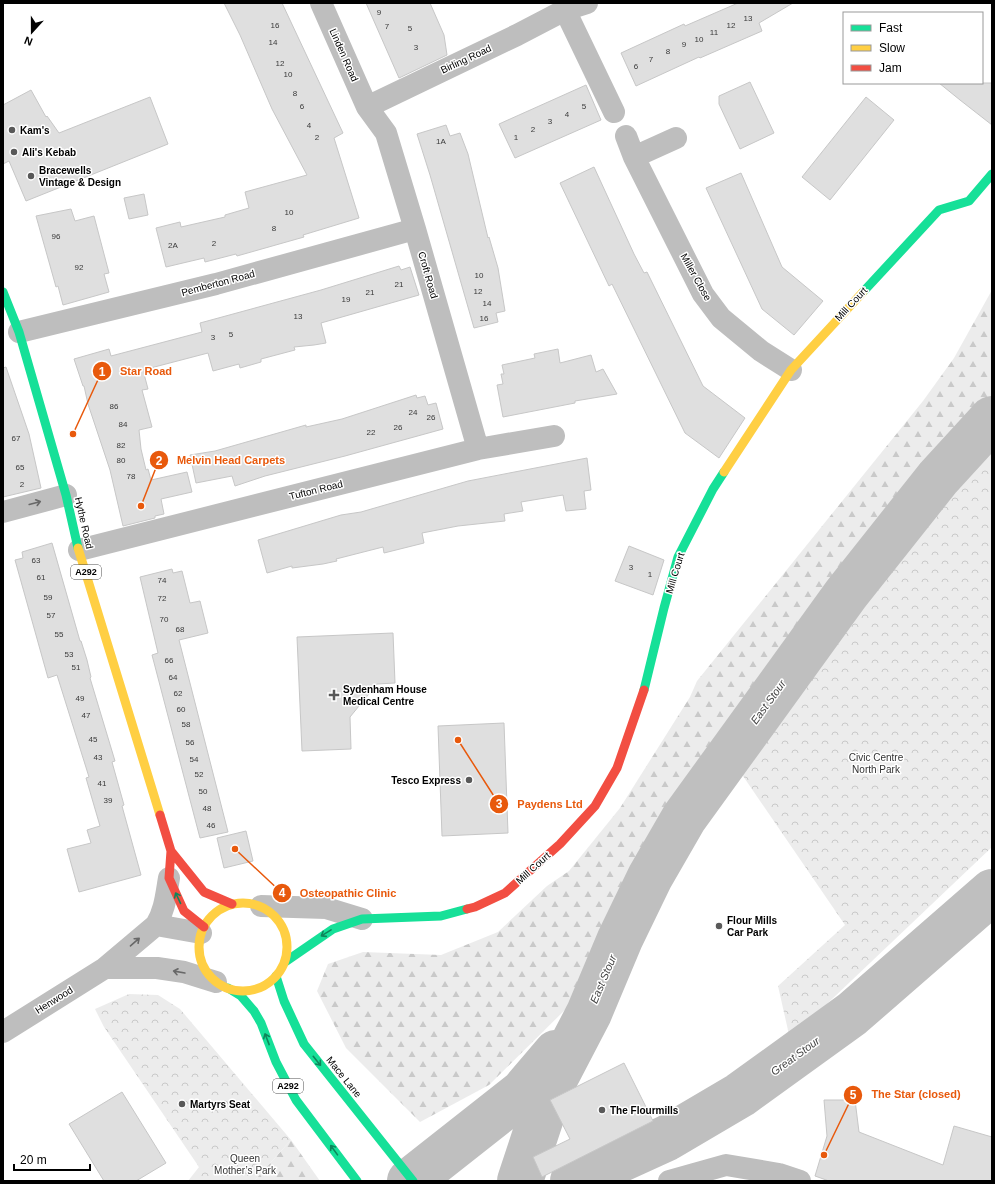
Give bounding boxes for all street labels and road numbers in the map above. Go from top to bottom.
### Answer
street label: Linden Road [327,27,361,83]
street label: Birling Road [439,43,493,75]
street label: Croft Road [416,250,440,300]
street label: Miller Close [679,251,714,303]
street label: Pemberton Road [180,268,256,298]
street label: Mill Court [833,285,870,323]
street label: Tufton Road [288,478,344,502]
street label: Hythe Road [73,496,95,550]
street label: Mill Court [664,551,686,595]
road number: A292 [71,565,101,579]
street label: Mill Court [514,850,553,886]
street label: Henwood [33,984,75,1016]
street label: Mace Lane [324,1054,364,1100]
road number: A292 [273,1079,303,1093]

